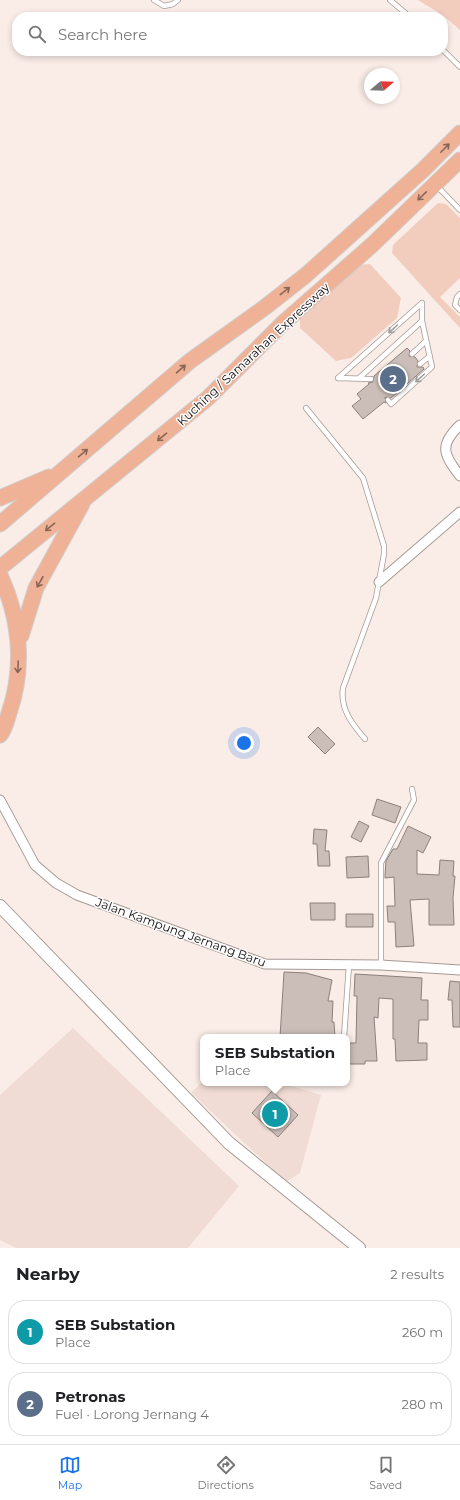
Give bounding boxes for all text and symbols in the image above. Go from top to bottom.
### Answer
search box [12,12,448,56]
icon: search [26,23,48,45]
text: Search here [58,25,147,44]
north arrow [364,68,400,104]
one-way arrow [440,143,450,153]
one-way arrow [417,192,427,201]
street label: Kuching / Samarahan Expressway [174,279,333,429]
one-way arrow [280,287,291,295]
one-way arrow [388,325,398,334]
one-way arrow [176,364,186,373]
pin: 2 [380,364,406,394]
one-way arrow [415,373,425,382]
one-way arrow [156,432,167,441]
one-way arrow [77,449,88,458]
one-way arrow [44,523,55,532]
one-way arrow [36,575,43,587]
one-way arrow [14,660,22,673]
your location [234,733,254,753]
street label: Jalan Kampung Jernang Baru [93,894,268,970]
popup [200,1034,350,1086]
text: SEB Substation [215,1043,335,1062]
text: Place [215,1062,250,1078]
pin: 1 [262,1099,288,1129]
text: Nearby [16,1264,80,1284]
text: 2 results [390,1266,444,1282]
text: SEB Substation [55,1315,175,1334]
text: 1 [27,1324,33,1340]
text: 260 m [402,1324,443,1340]
text: Place [55,1334,91,1350]
text: Petronas [55,1387,126,1406]
text: 2 [26,1396,34,1412]
text: 280 m [402,1396,443,1412]
text: Fuel · Lorong Jernang 4 [55,1406,209,1422]
tab: Map [58,1454,82,1492]
tab: Directions [198,1454,254,1492]
tab: Saved [369,1454,402,1492]

